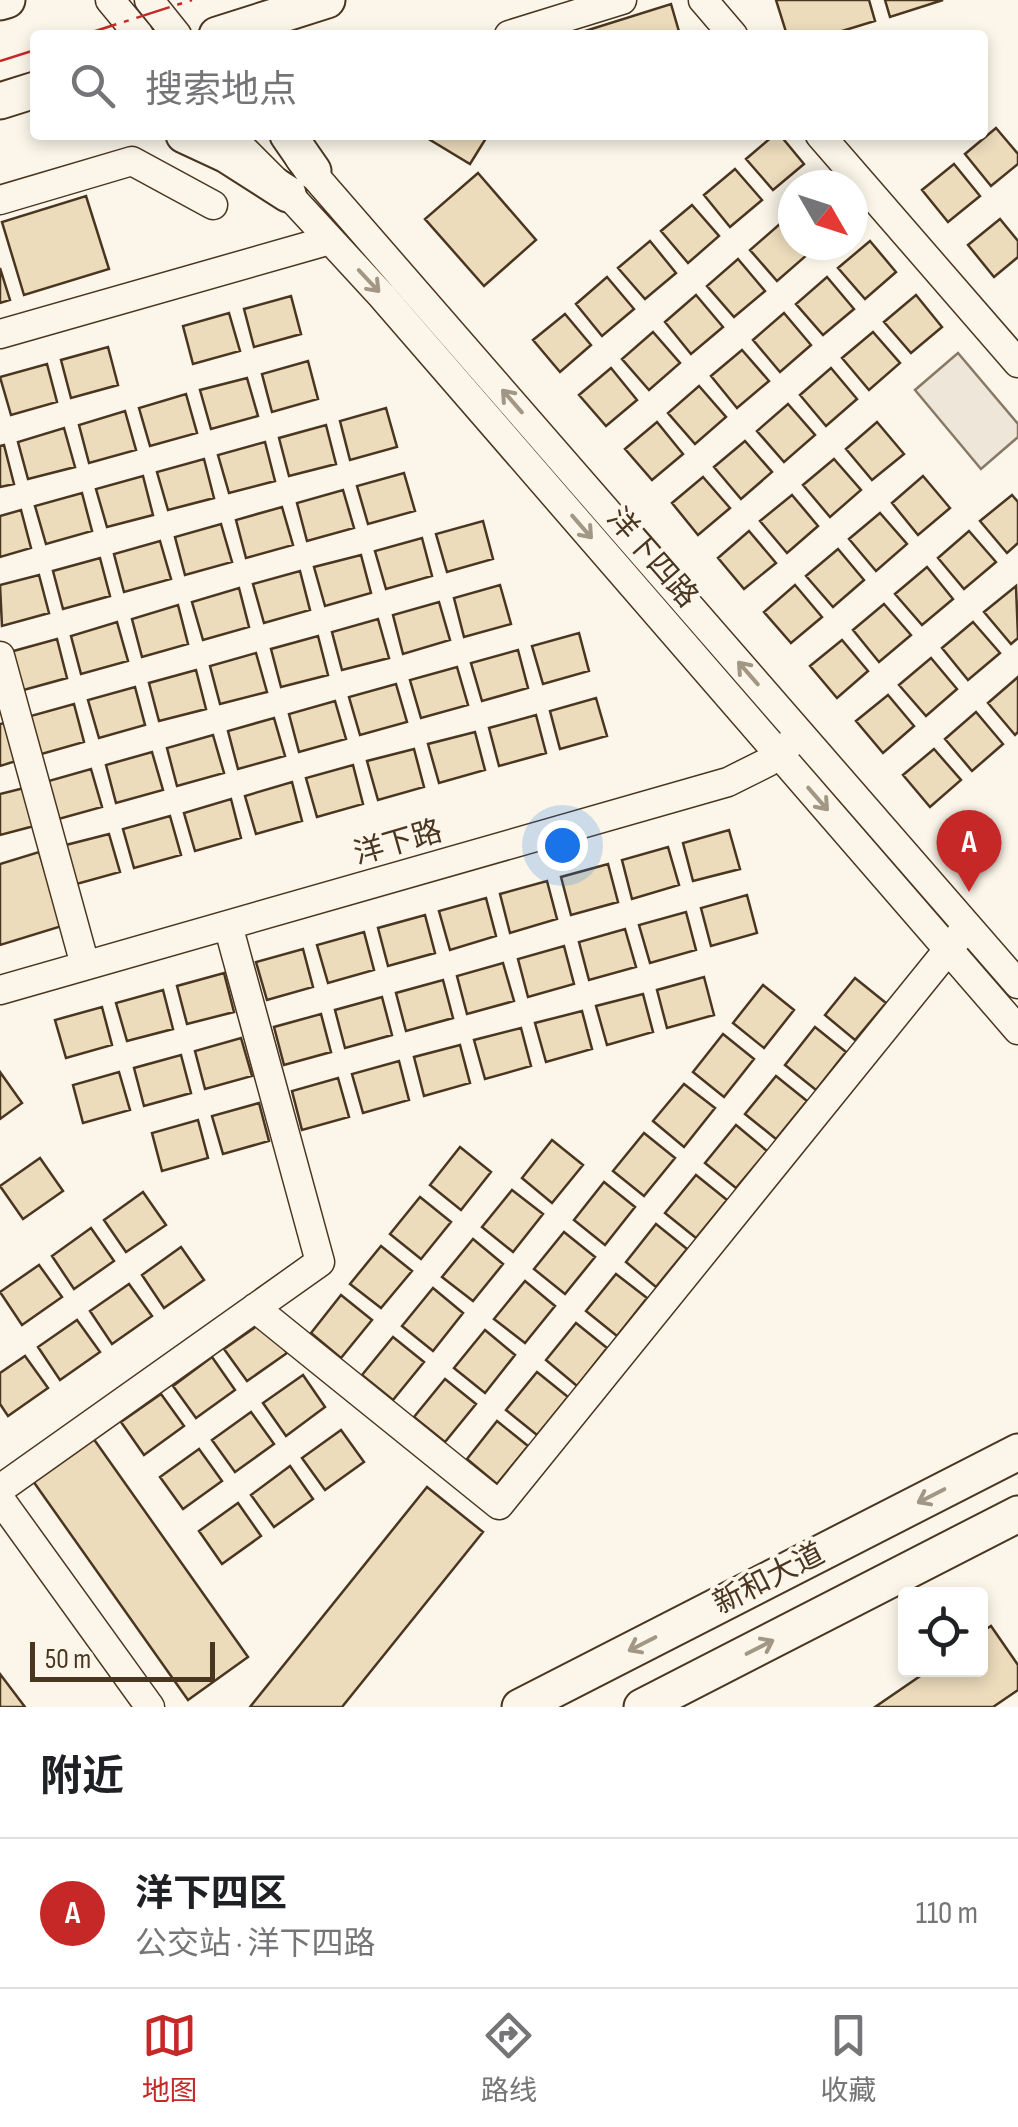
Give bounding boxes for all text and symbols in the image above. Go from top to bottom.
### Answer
search box [30,30,988,140]
icon: search [65,58,120,113]
text: 搜索地点 [145,68,297,113]
north arrow [778,170,868,260]
one-way arrow [357,269,381,293]
one-way arrow [501,388,523,414]
street label: 洋下四路 [599,501,705,615]
one-way arrow [571,513,593,539]
one-way arrow [737,660,759,686]
one-way arrow [806,785,828,811]
pin: A [936,810,1002,892]
street label: 洋下路 [350,813,446,873]
your location [537,820,588,871]
one-way arrow [917,1487,947,1506]
street label: 新和大道 [707,1536,831,1622]
map controls [898,1587,988,1677]
button: locate [898,1587,988,1677]
one-way arrow [628,1635,657,1654]
scale bar [30,1637,215,1682]
one-way arrow [744,1637,774,1656]
text: 50 m [45,1643,91,1676]
text: 附近 [40,1752,124,1803]
text: 洋下四区 [135,1872,287,1917]
text: A [65,1894,80,1933]
text: 110 m [916,1894,978,1933]
text: 公交站 · 洋下四路 [135,1925,376,1964]
tab: 地图 [142,2008,198,2108]
tab: 路线 [481,2008,537,2108]
tab: 收藏 [820,2008,876,2108]

